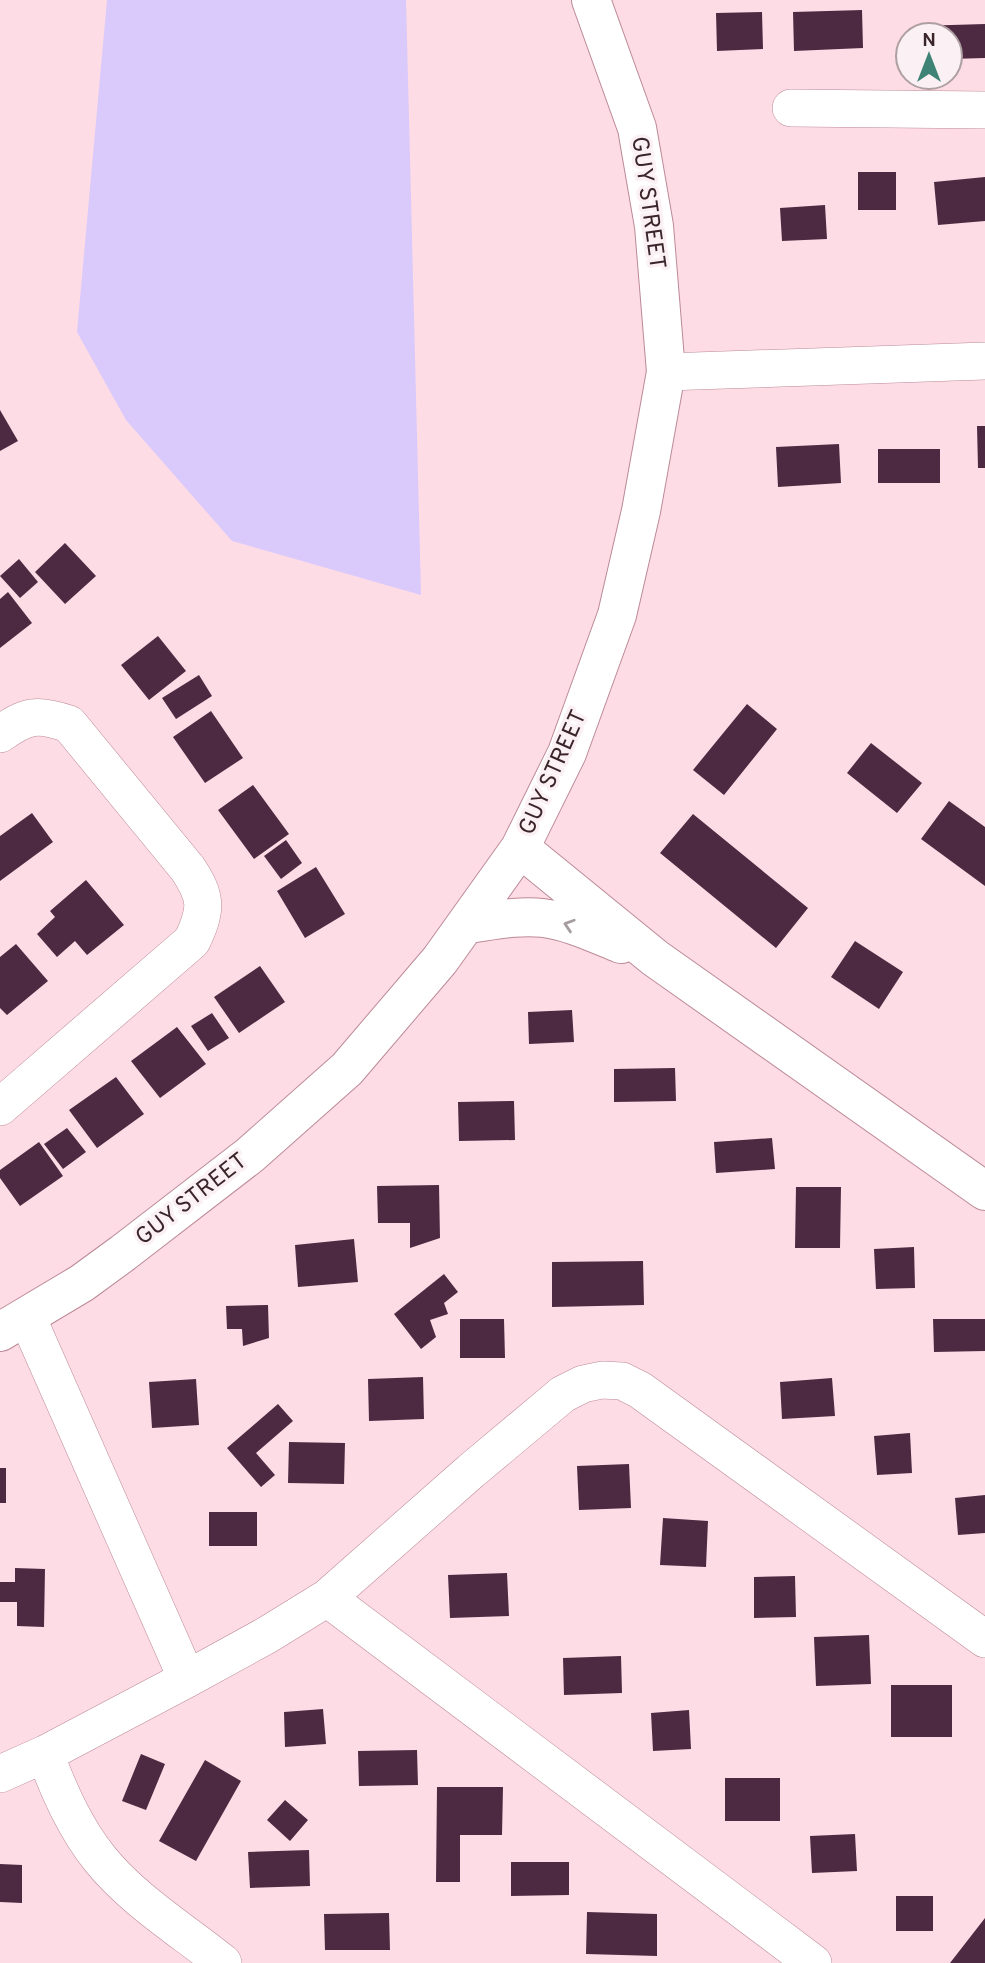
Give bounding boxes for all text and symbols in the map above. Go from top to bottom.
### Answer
north arrow [894,21,964,91]
text: N [922,29,936,53]
street label: GUY STREET [623,135,671,271]
street label: GUY STREET [514,706,594,840]
one-way arrow [563,919,575,933]
street label: GUY STREET [130,1147,254,1253]

